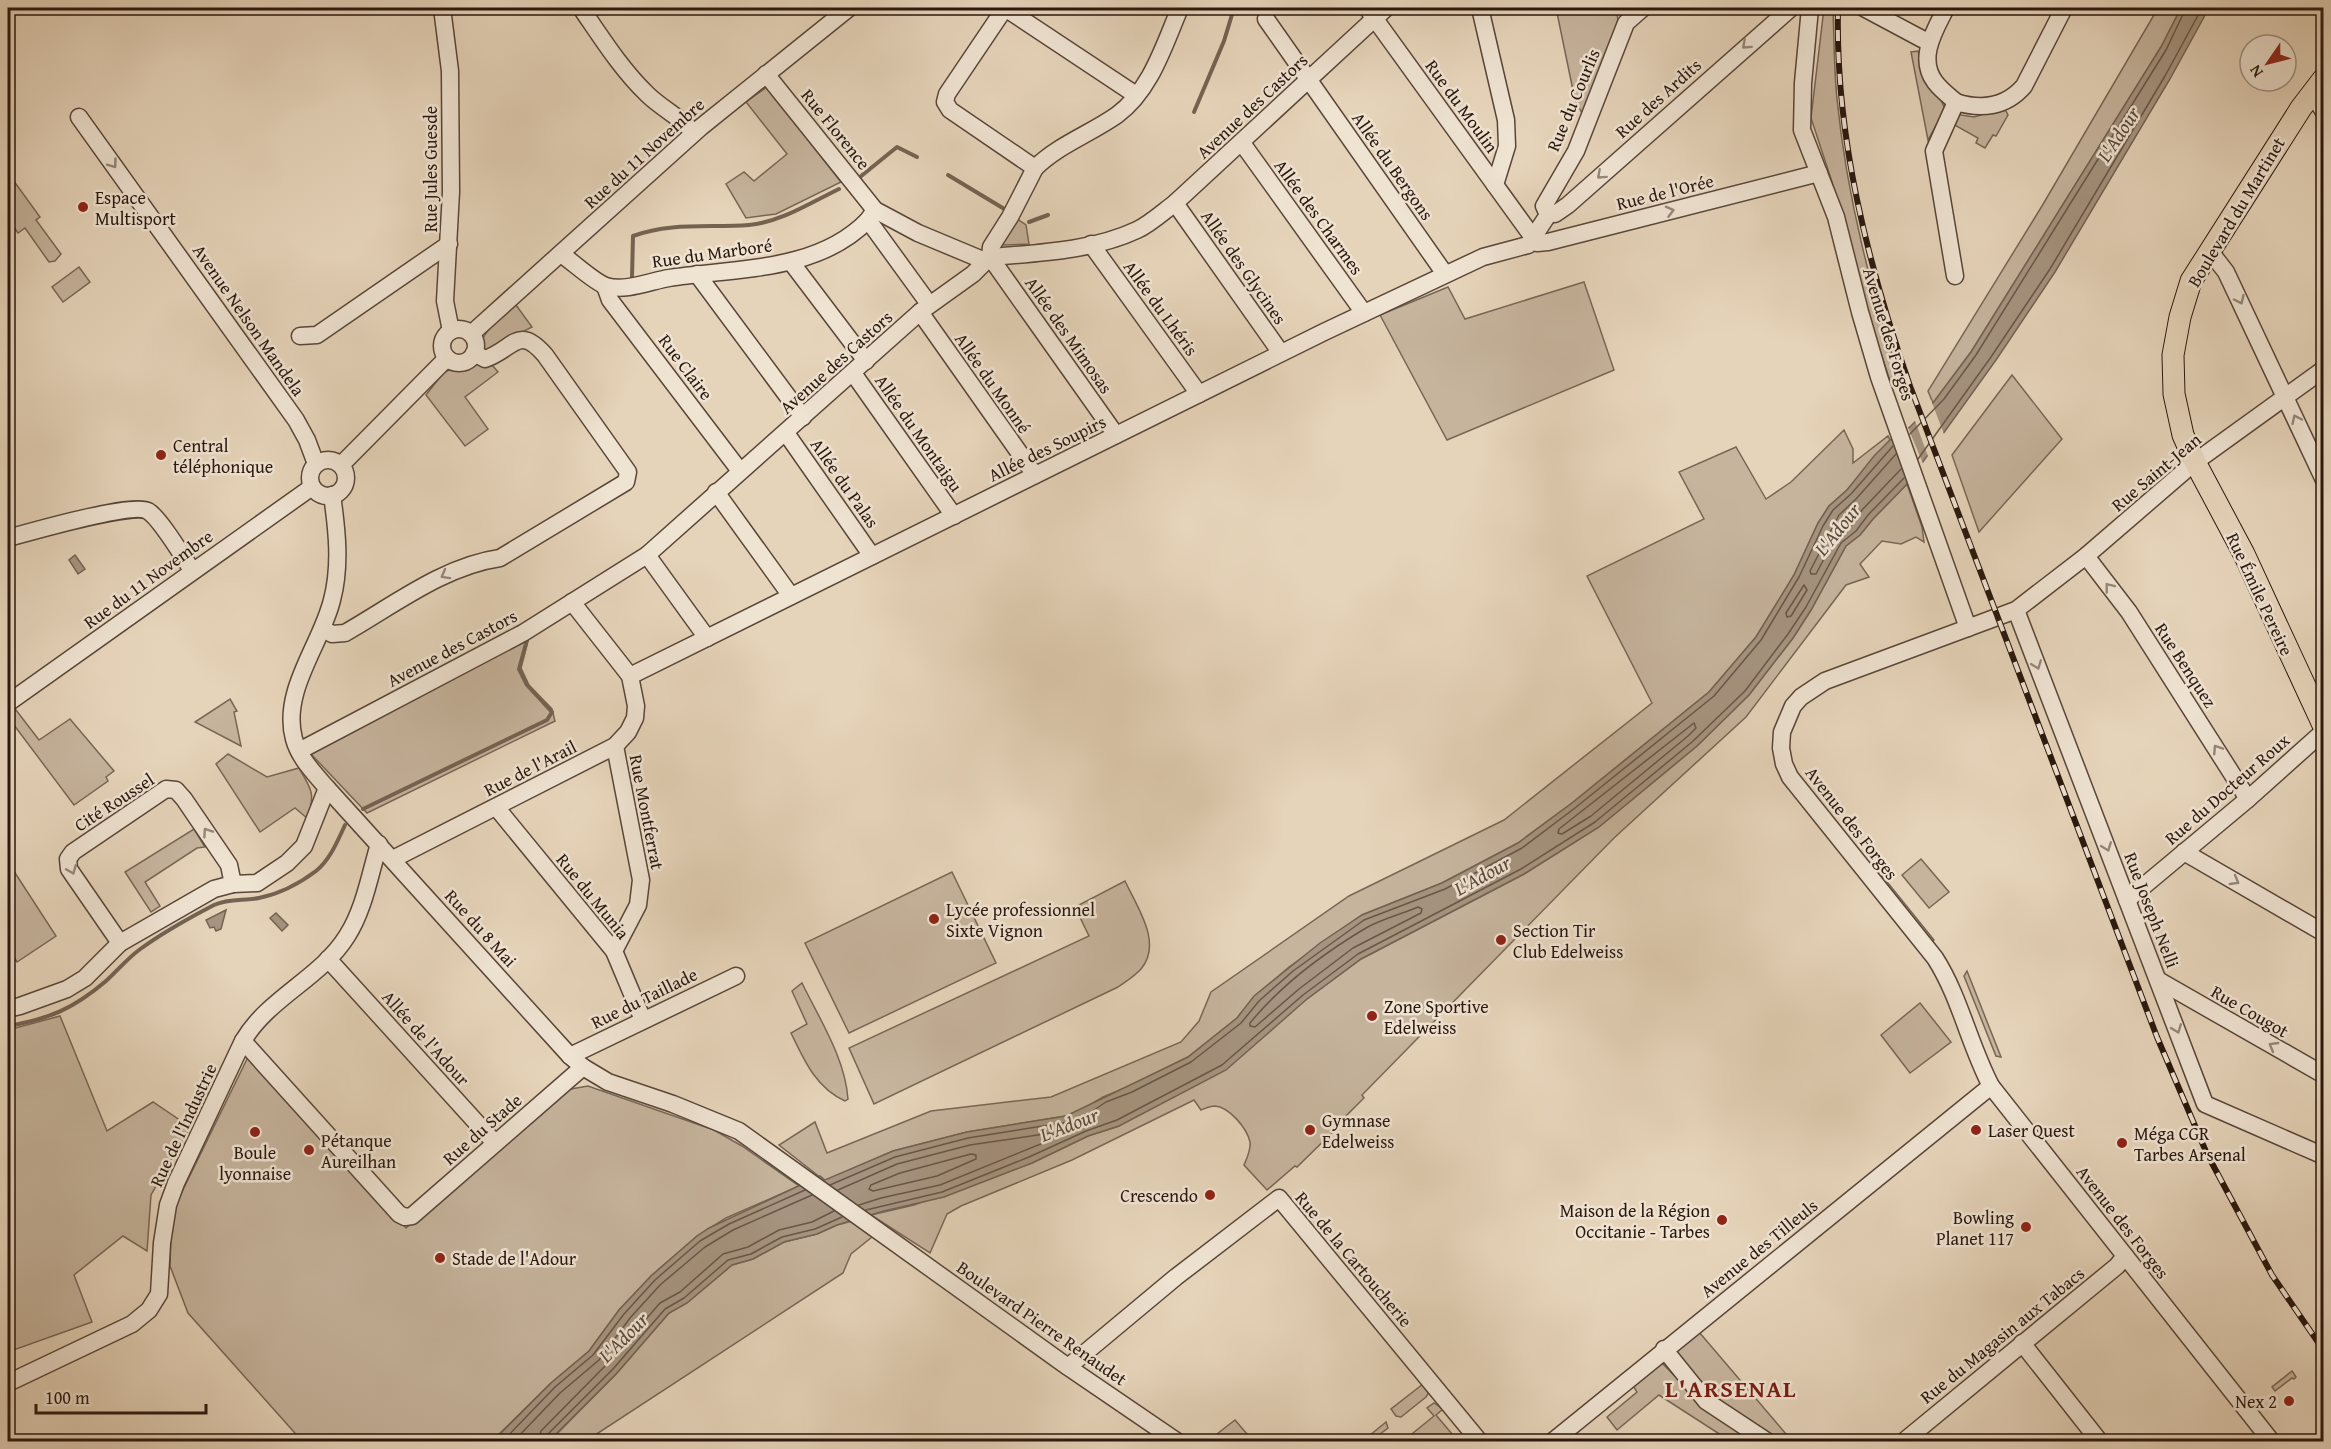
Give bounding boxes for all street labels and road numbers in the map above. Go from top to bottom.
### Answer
street label: Rue du Courlis [1539,44,1607,156]
street label: Avenue des Castors [1190,47,1314,165]
street label: Rue des Ardits [1609,52,1707,144]
street label: Rue du Moulin [1419,54,1505,158]
street label: Rue Florence [795,83,877,175]
street label: Rue du 11 Novembre [578,91,710,215]
street label: Rue Jules Guesde [417,106,444,232]
street label: Allée du Bergons [1346,106,1440,226]
street label: Boulevard du Martinet [2180,131,2292,292]
street label: Allée des Charmes [1268,154,1370,280]
street label: Rue de l'Orée [1613,167,1717,217]
street label: Allée des Glycines [1194,204,1294,330]
street label: Rue du Marboré [650,231,774,275]
street label: Avenue Nelson Mandela [186,239,312,402]
street label: Allée du Lhéris [1117,255,1205,361]
street label: Avenue des Forges [1856,264,1922,404]
street label: Allée des Mimosas [1018,271,1120,399]
street label: Avenue des Castors [773,304,899,420]
street label: Allée du Monné [948,327,1038,439]
street label: Rue Claire [652,328,720,406]
street label: Allée du Montaigu [868,369,970,497]
street label: Allée des Soupirs [984,408,1110,488]
street label: Rue Saint-Jean [2105,426,2207,518]
street label: Allée du Palas [804,433,886,533]
street label: Rue du 11 Novembre [78,523,218,635]
street label: Rue Émile Pereire [2220,528,2300,660]
street label: Avenue des Castors [382,602,522,694]
street label: Rue Benquez [2148,617,2224,713]
street label: Rue du Docteur Roux [2158,726,2296,851]
street label: Rue de l'Arail [479,733,581,803]
street label: Rue Montferrat [623,752,672,872]
street label: Avenue des Forges [1799,760,1905,886]
street label: Cité Roussel [69,766,159,838]
street label: Rue du Munia [550,847,637,945]
street label: Rue Joseph Nelli [2118,848,2186,972]
street label: Rue du 8 Mai [439,883,523,973]
street label: Rue du Taillade [586,961,702,1035]
street label: Rue Cougot [2206,978,2294,1044]
street label: Allée de l'Adour [376,984,477,1092]
street label: Rue de l'Industrie [143,1059,223,1191]
street label: Rue du Stade [436,1087,528,1171]
street label: Avenue des Forges [2070,1159,2176,1285]
street label: Rue de la Cartoucherie [1289,1185,1419,1333]
street label: Avenue des Tilleuls [1695,1192,1823,1304]
street label: Boulevard Pierre Renaudet [951,1254,1133,1392]
street label: Rue du Magasin aux Tabacs [1914,1260,2090,1410]

